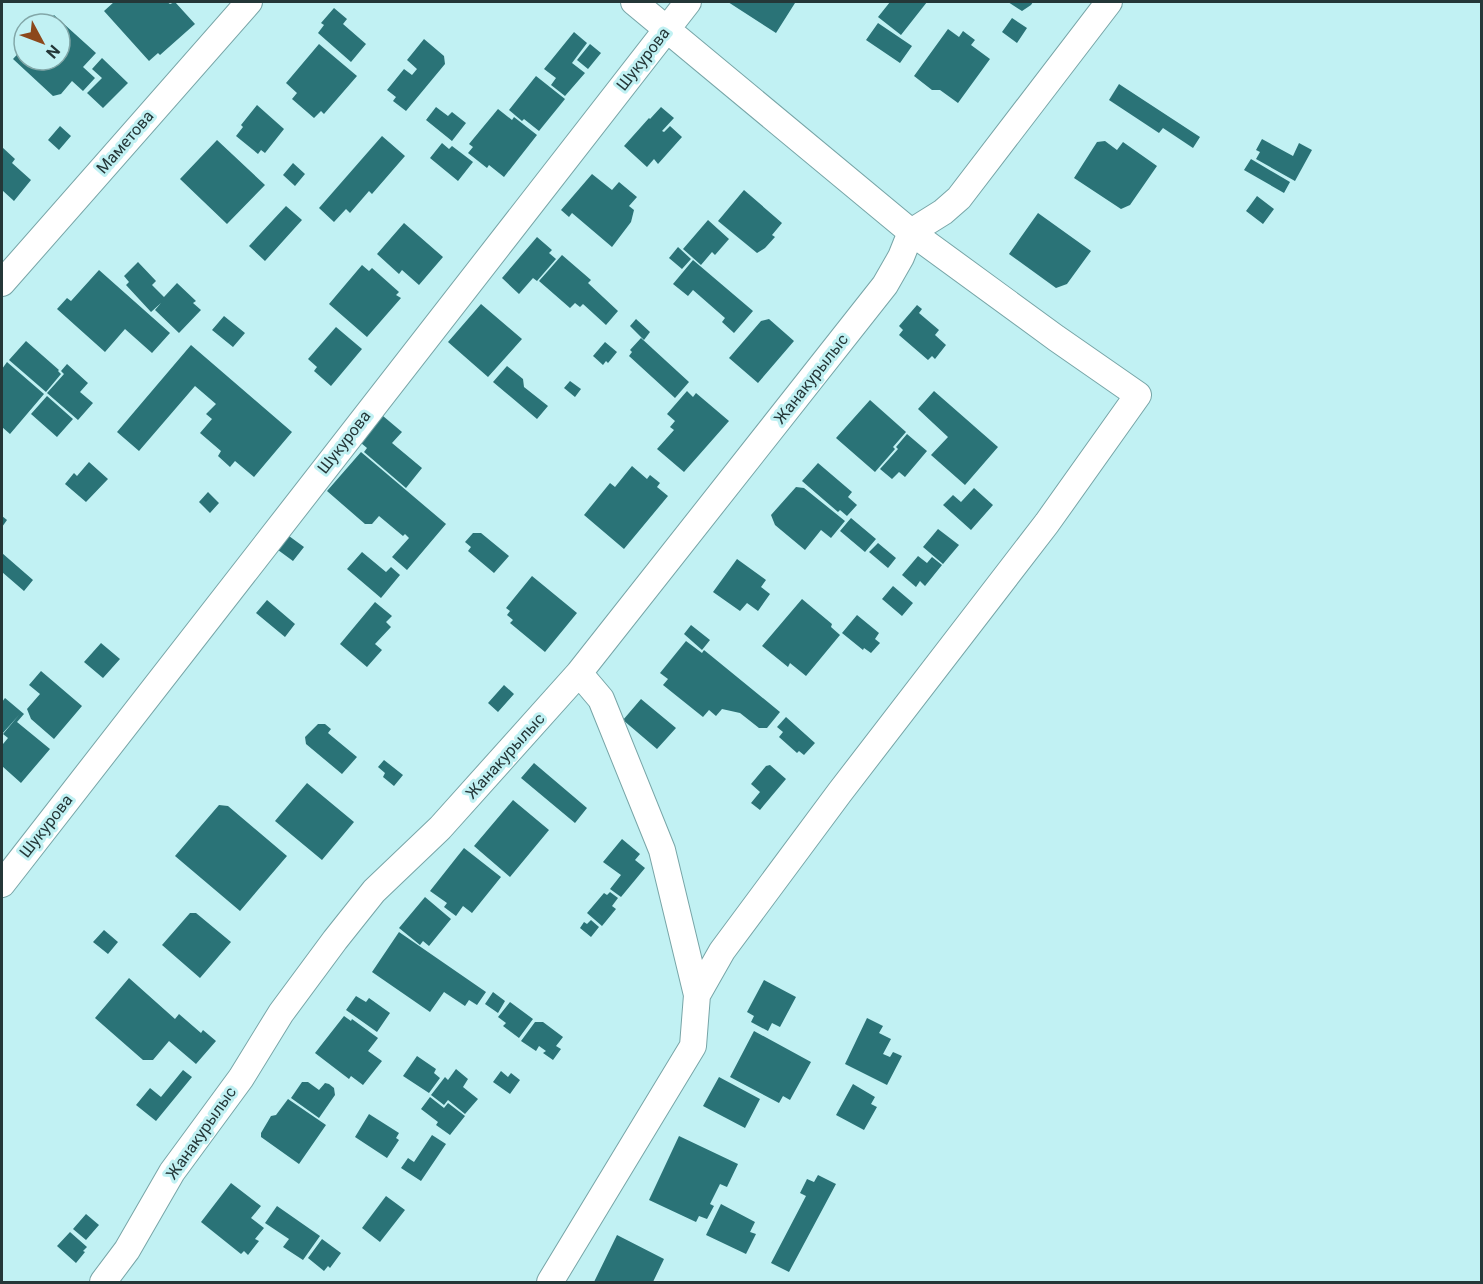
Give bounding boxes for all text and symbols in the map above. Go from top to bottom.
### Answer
north arrow [12,12,72,72]
street label: Шукурова [612,24,674,94]
text: N [42,41,64,62]
street label: Маметова [92,107,158,177]
street label: Жанакурылыс [770,330,852,428]
street label: Шукурова [313,407,375,477]
street label: Жанакурылыс [462,709,548,803]
street label: Шукурова [15,791,77,861]
street label: Жанакурылыс [162,1083,240,1183]

